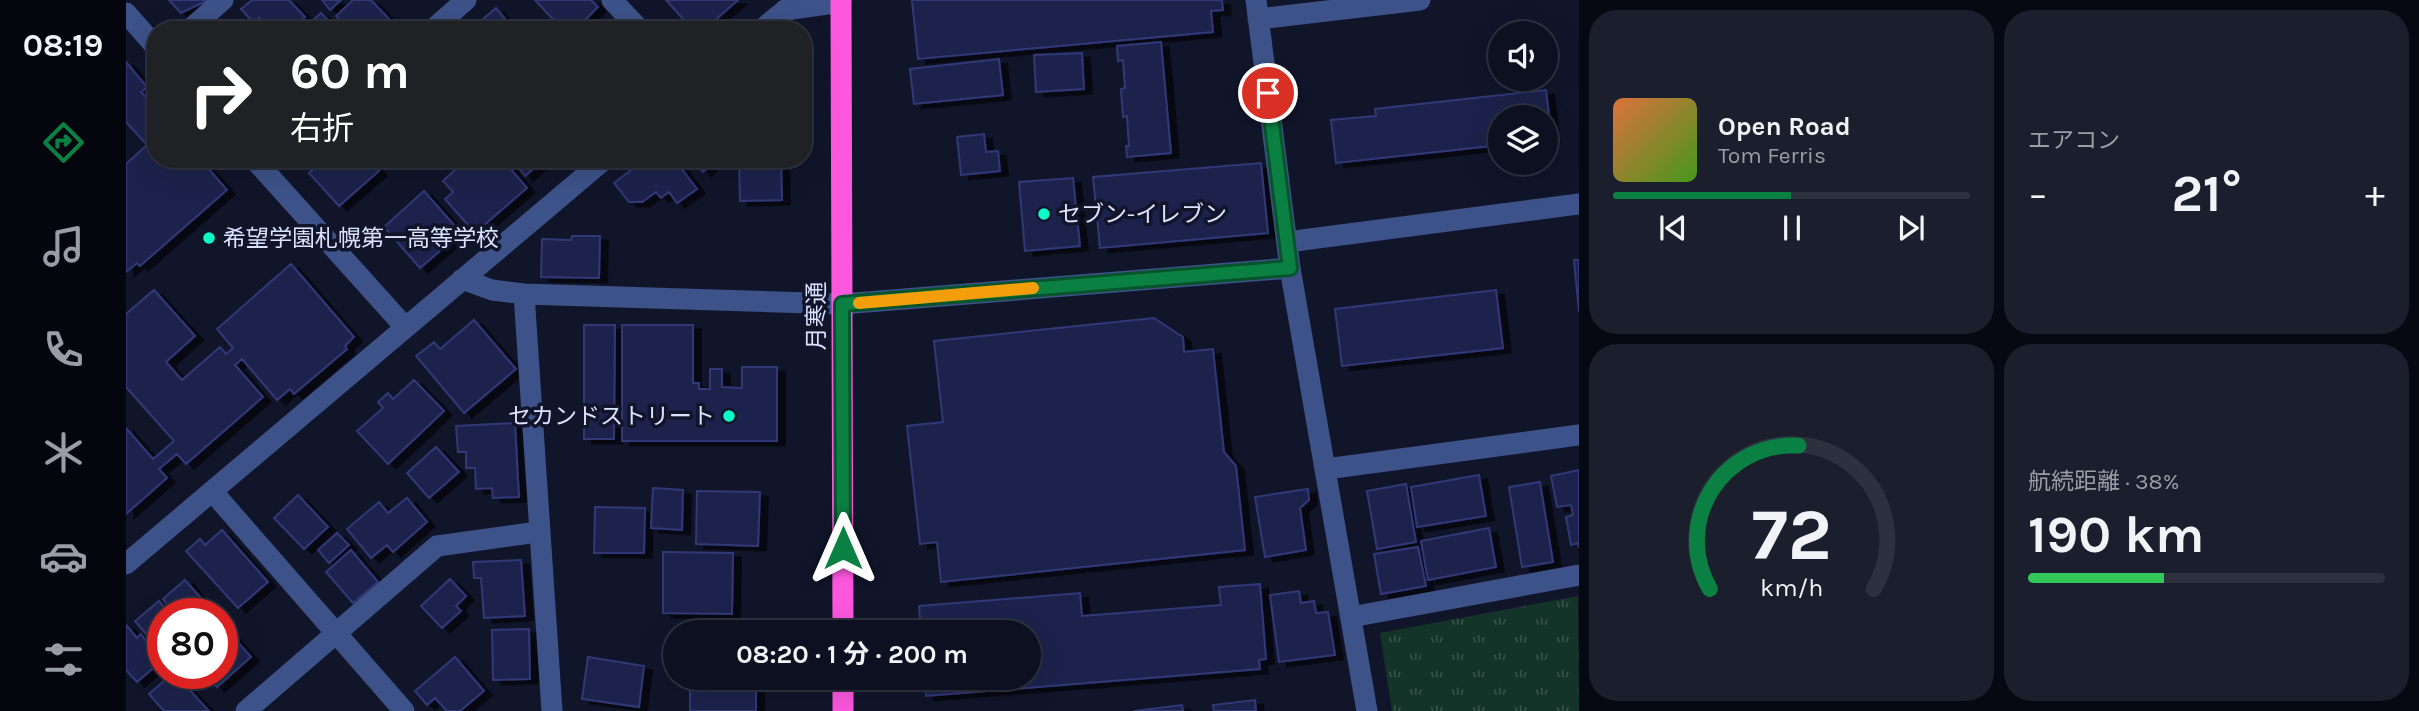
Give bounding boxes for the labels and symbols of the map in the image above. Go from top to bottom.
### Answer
pin [1238,63,1298,123]
place label: セブン-イレブン [1058,201,1227,228]
marker: セブン-イレブン [1036,206,1052,222]
place label: 希望学園札幌第一高等学校 [223,225,499,252]
marker: 希望学園札幌第一高等学校 [201,230,217,246]
street label: 月寒通 [803,282,830,351]
place label: セカンドストリート [508,403,715,430]
marker: セカンドストリート [721,408,737,424]
position arrow [806,511,880,585]
speed limit sign: 80 [147,598,238,689]

